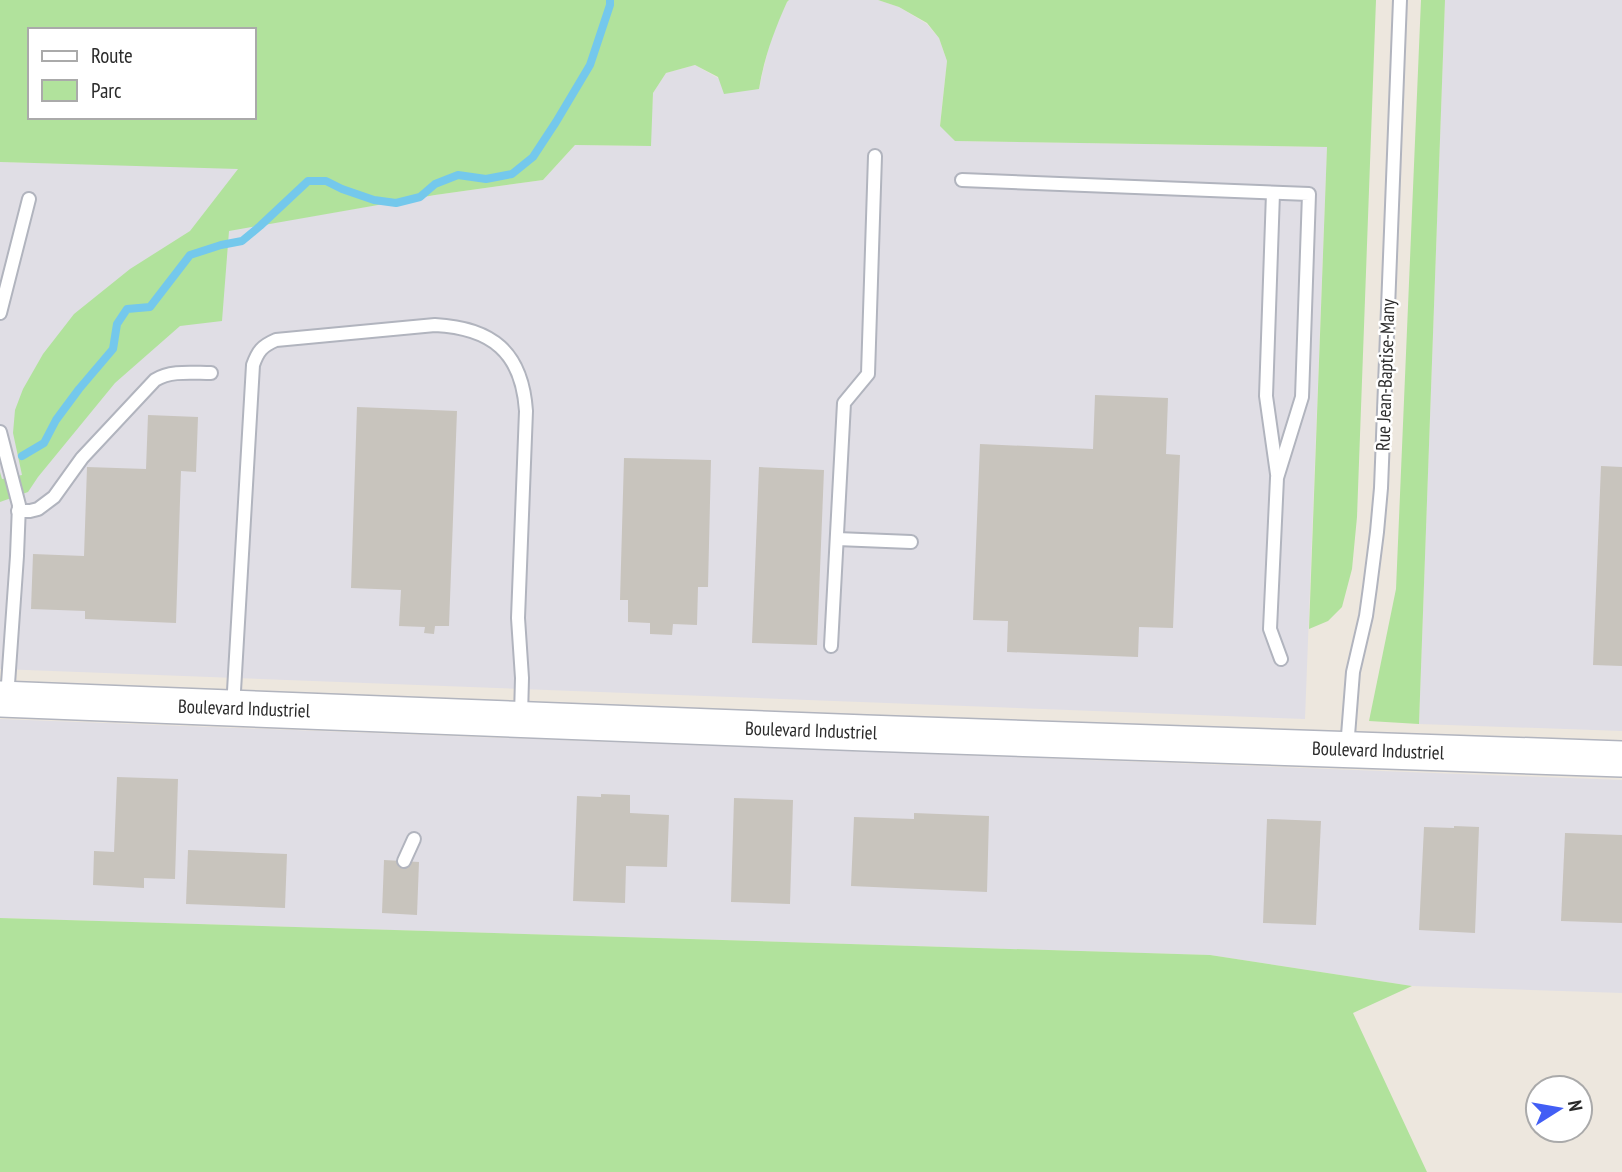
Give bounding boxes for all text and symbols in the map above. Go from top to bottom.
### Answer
legend [28,28,256,119]
text: Route [91,42,133,69]
text: Parc [91,77,122,104]
street label: Rue Jean-Baptise-Many [1370,298,1400,452]
street label: Boulevard Industriel [177,694,311,722]
street label: Boulevard Industriel [744,716,878,744]
street label: Boulevard Industriel [1311,736,1445,764]
north arrow [1524,1074,1594,1144]
text: N [1563,1098,1588,1113]

